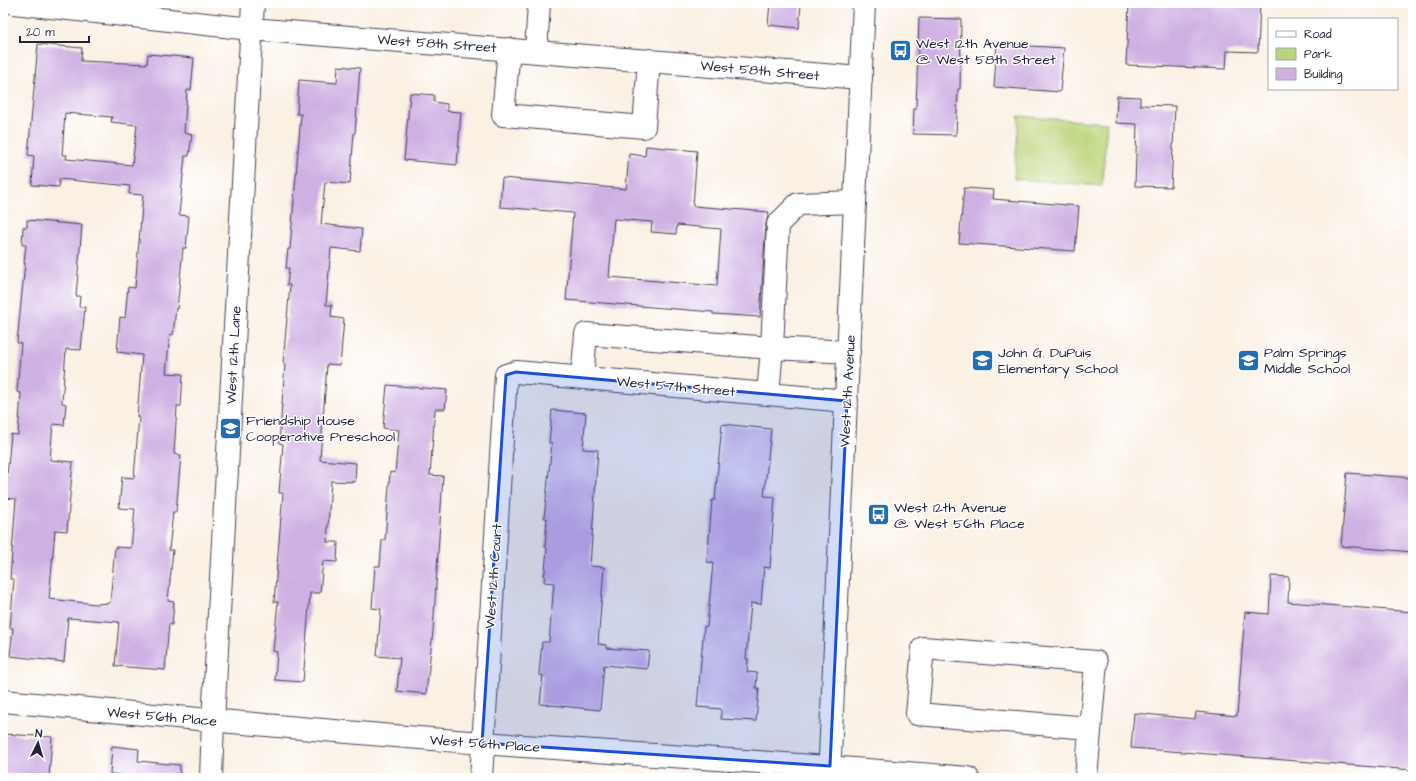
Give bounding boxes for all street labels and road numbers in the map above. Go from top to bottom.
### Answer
street label: West 58th Street [377,30,498,58]
street label: West 58th Street [700,56,821,86]
street label: West 12th Lane [221,305,247,405]
street label: West 12th Avenue [835,334,861,448]
street label: West 57th Street [616,372,736,402]
street label: West 12th Court [480,523,508,629]
street label: West 56th Place [106,702,218,732]
street label: West 56th Place [429,730,541,758]

